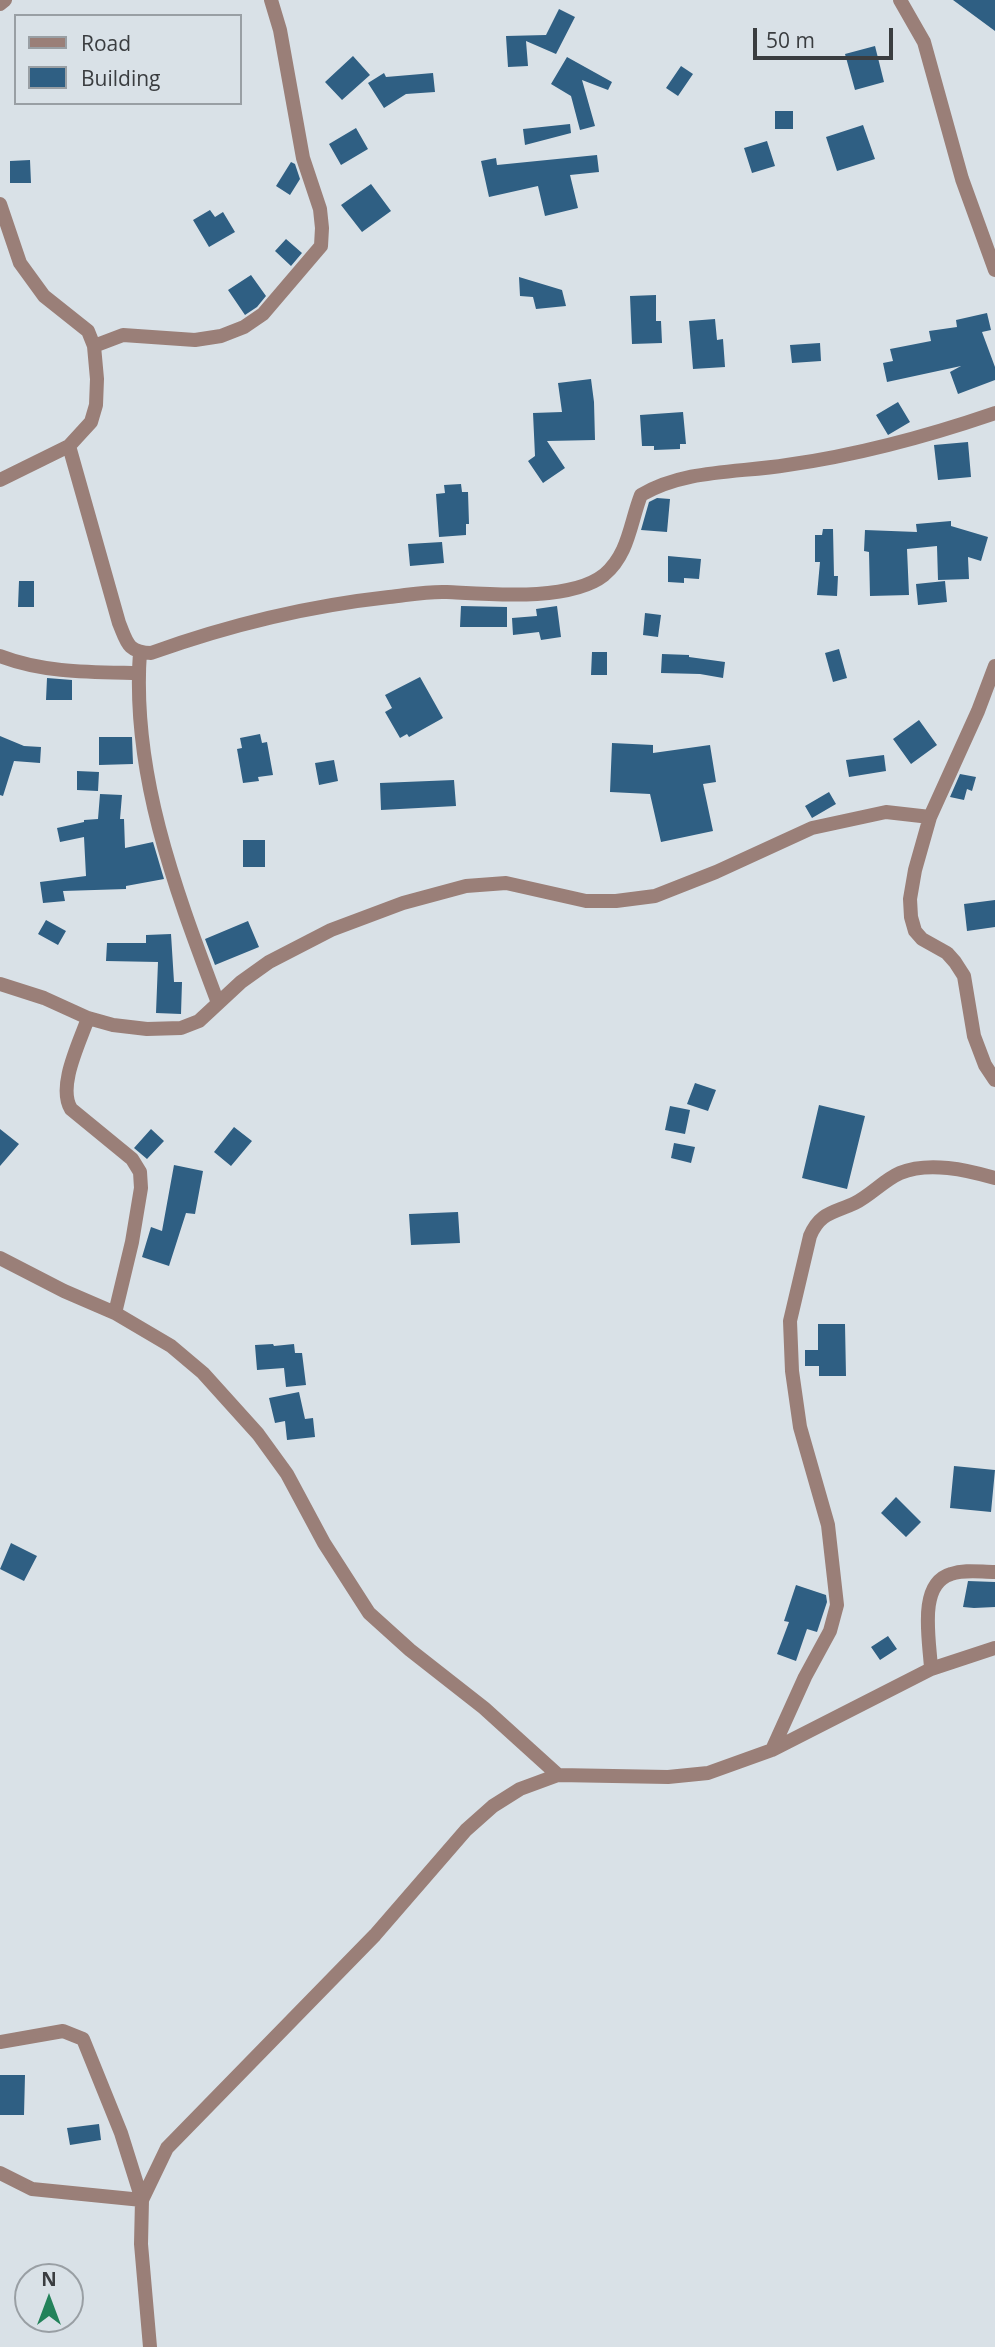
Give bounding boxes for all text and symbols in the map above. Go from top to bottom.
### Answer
legend [14,14,242,105]
scale bar [757,14,897,58]
text: 50 m [766,26,815,54]
text: Road [81,29,131,57]
text: Building [81,64,160,92]
north arrow [14,2263,84,2333]
text: N [41,2266,57,2292]

